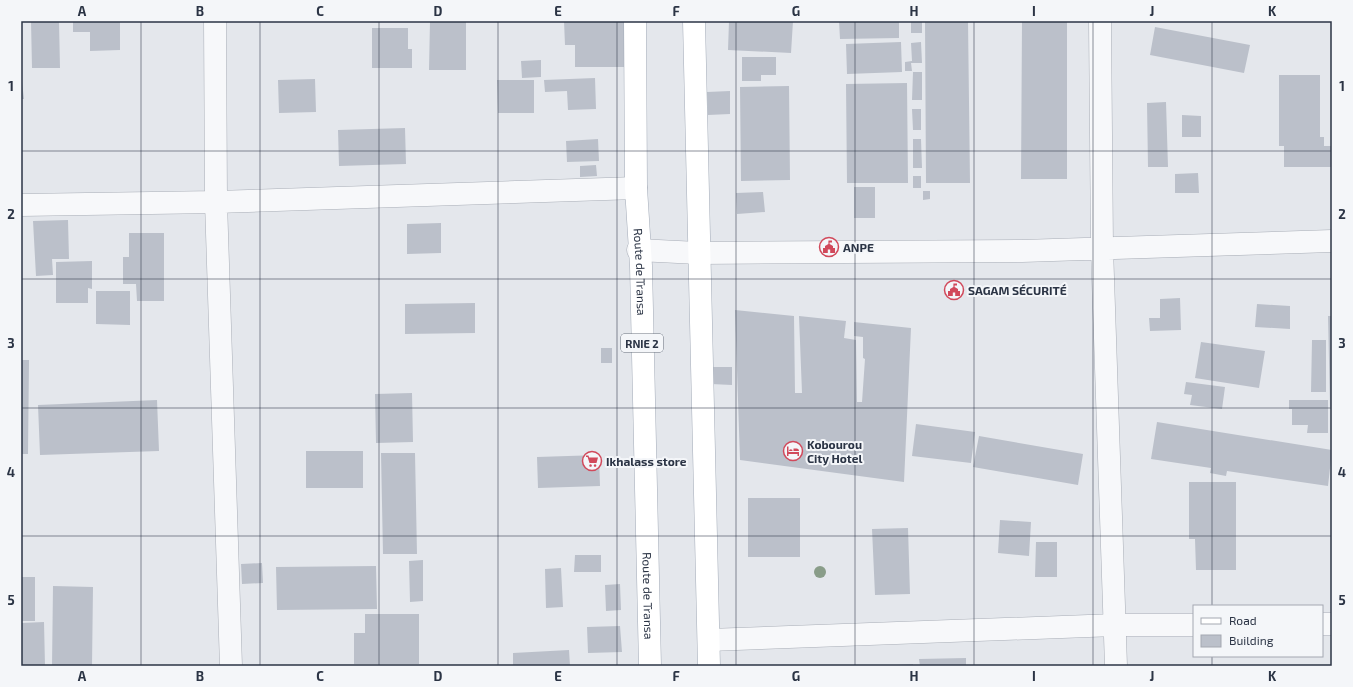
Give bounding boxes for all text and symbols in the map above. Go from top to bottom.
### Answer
text: A [78,3,87,19]
text: B [196,3,204,19]
text: C [316,3,324,19]
text: D [434,3,443,19]
text: E [554,3,562,19]
text: F [672,3,680,19]
text: G [792,3,800,19]
text: H [910,3,919,19]
text: I [1032,3,1036,19]
text: J [1150,3,1154,19]
text: K [1268,3,1277,19]
text: 1 [8,78,14,94]
text: 1 [1339,78,1345,94]
text: 2 [7,206,15,222]
text: 2 [1338,206,1346,222]
street label: Route de Transa [632,228,649,316]
public building icon: ANPE [818,236,840,258]
place label: ANPE [843,240,874,254]
public building icon: SAGAM SÉCURITÉ [943,279,965,301]
place label: SAGAM SÉCURITÉ [968,283,1067,297]
road number: RNIE 2 [621,334,663,352]
text: 3 [7,335,15,351]
text: 3 [1338,335,1346,351]
place label: Kobourou City Hotel [807,437,862,466]
hotel icon: Kobourou City Hotel [782,440,804,462]
supermarket icon: Ikhalass store [581,450,603,472]
place label: Ikhalass store [606,454,687,468]
text: 4 [7,464,15,480]
text: 4 [1338,464,1346,480]
street label: Route de Transa [640,552,656,640]
text: 5 [7,592,15,608]
text: 5 [1338,592,1346,608]
legend [1193,605,1323,657]
text: Road [1229,613,1257,627]
text: Building [1229,633,1274,647]
text: A [78,668,87,684]
text: B [196,668,204,684]
text: C [316,668,324,684]
text: D [434,668,443,684]
text: E [554,668,562,684]
text: F [672,668,680,684]
text: G [792,668,800,684]
text: H [910,668,919,684]
text: I [1032,668,1036,684]
text: J [1150,668,1154,684]
text: K [1268,668,1277,684]

